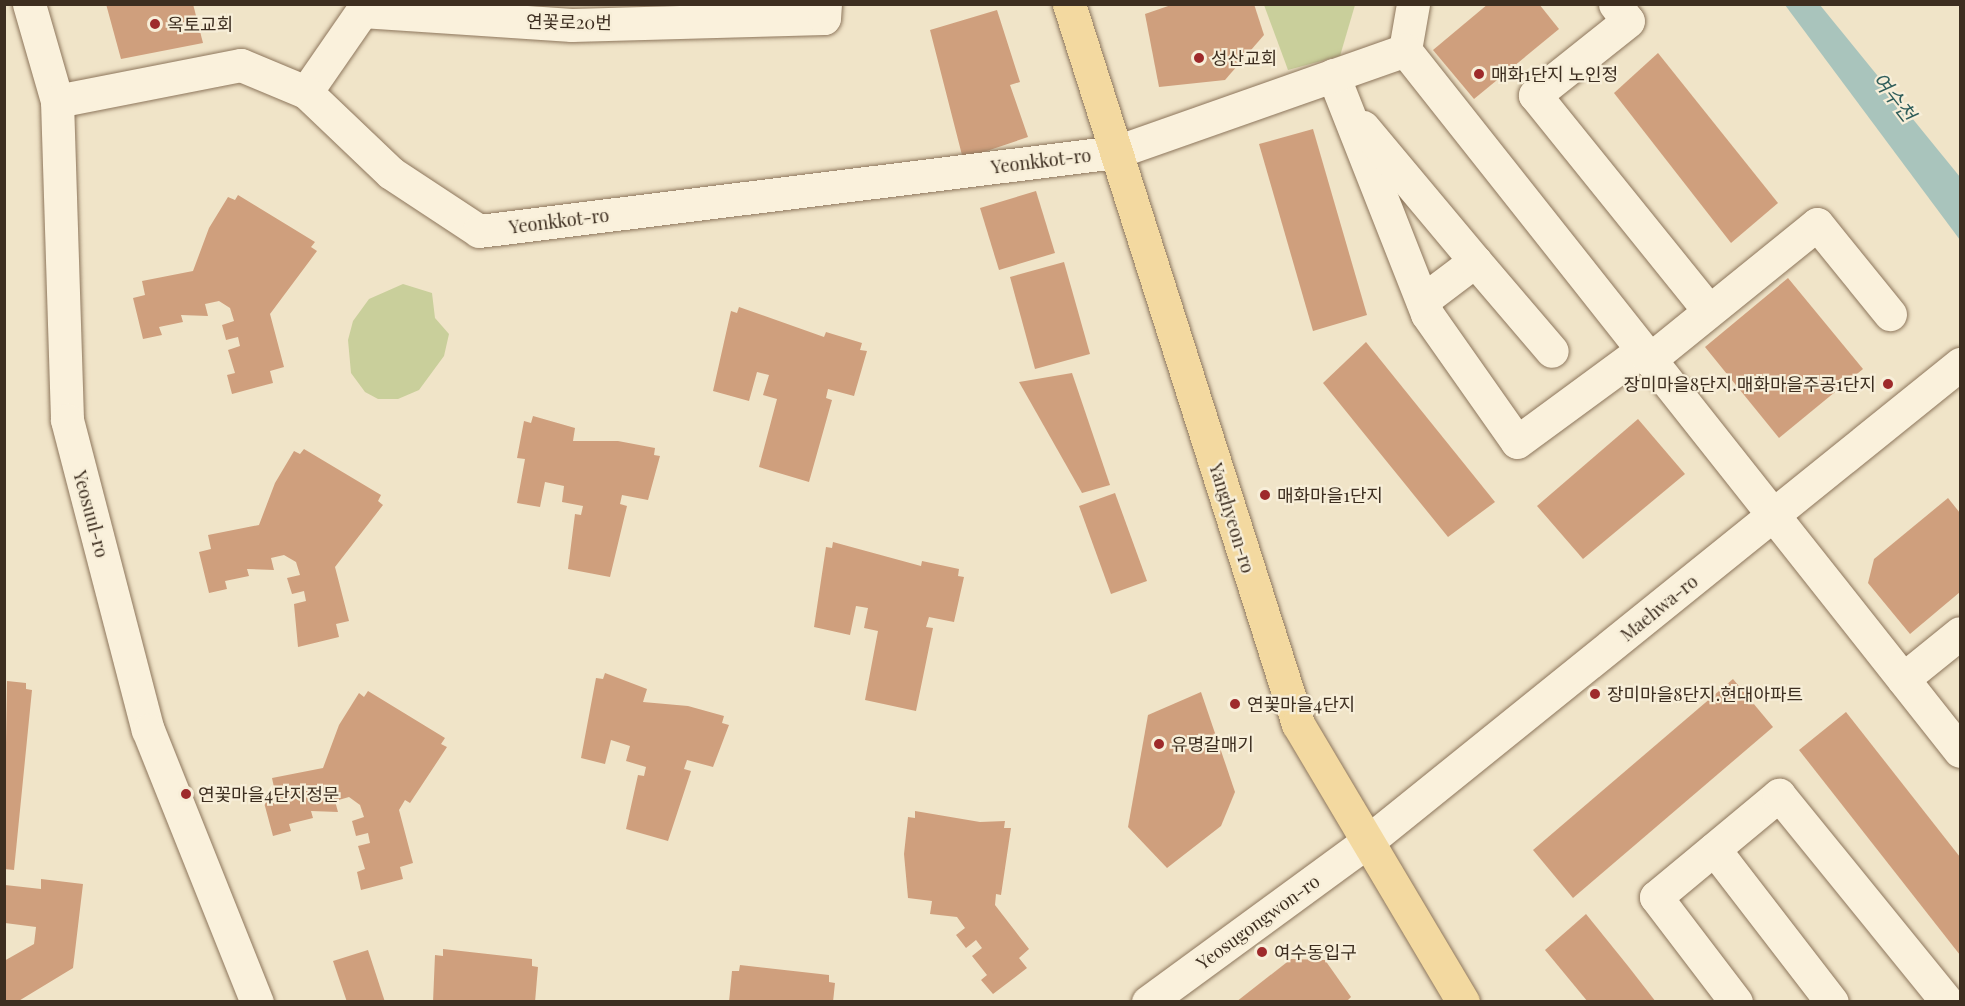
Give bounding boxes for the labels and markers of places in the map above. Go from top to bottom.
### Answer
place label: 옥토교회 [167,13,233,35]
marker: 옥토교회 [148,17,162,31]
place label: 성산교회 [1211,47,1277,69]
marker: 성산교회 [1192,51,1206,65]
place label: 매화1단지 노인정 [1491,63,1618,85]
marker: 매화1단지 노인정 [1472,67,1486,81]
place label: 장미마을8단지.매화마을주공1단지 [1624,373,1876,395]
marker: 장미마을8단지.매화마을주공1단지 [1881,377,1895,391]
place label: 매화마을1단지 [1277,484,1383,506]
marker: 매화마을1단지 [1258,488,1272,502]
place label: 장미마을8단지.현대아파트 [1607,683,1803,705]
marker: 장미마을8단지.현대아파트 [1588,687,1602,701]
place label: 연꽃마을4단지 [1247,693,1355,715]
marker: 연꽃마을4단지 [1228,697,1242,711]
place label: 유명갈매기 [1171,733,1254,755]
marker: 유명갈매기 [1152,737,1166,751]
place label: 연꽃마을4단지정문 [198,783,339,805]
marker: 연꽃마을4단지정문 [179,787,193,801]
place label: 여수동입구 [1274,941,1357,963]
marker: 여수동입구 [1255,945,1269,959]

